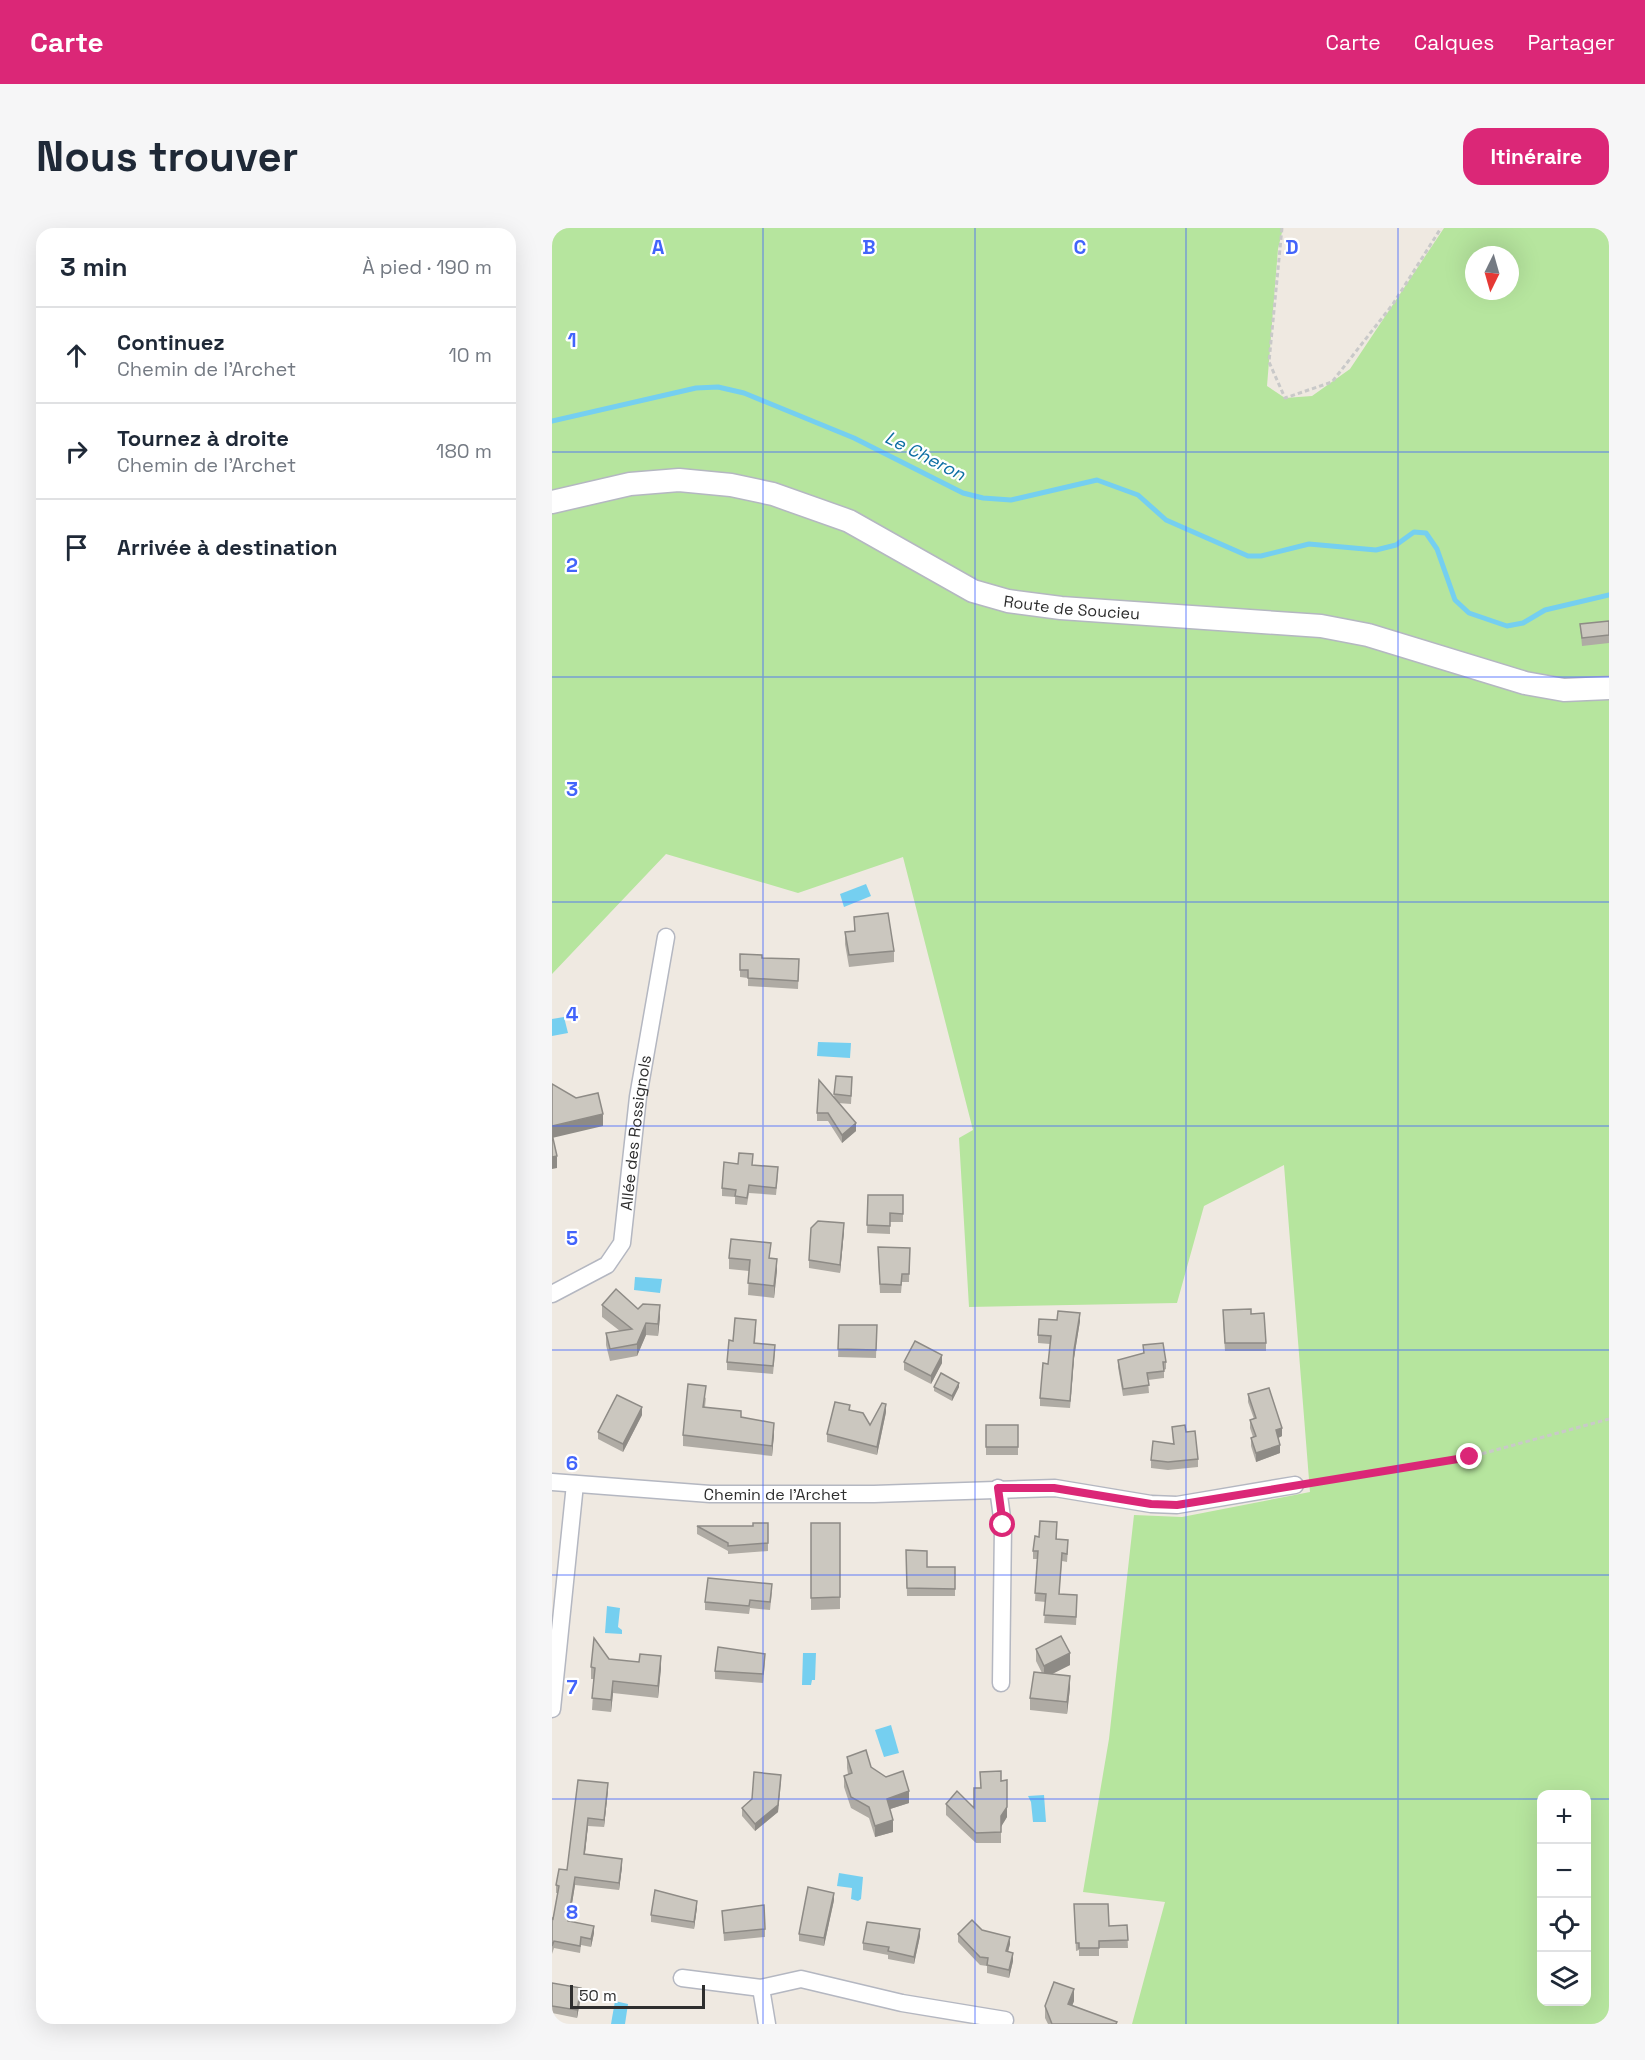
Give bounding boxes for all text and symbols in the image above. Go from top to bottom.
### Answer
text: Carte [30,24,104,60]
text: Carte [1326,29,1381,56]
text: Calques [1414,29,1494,56]
text: Partager [1527,29,1615,56]
button: Itinéraire [1463,128,1609,185]
text: Nous trouver [36,130,298,183]
text: A [652,234,665,260]
text: B [862,234,876,260]
text: C [1074,234,1087,260]
text: D [1285,234,1299,260]
north arrow [1465,246,1519,300]
text: 3 min [60,250,128,284]
text: À pied · 190 m [362,254,492,280]
text: 1 [567,327,577,353]
text: Continuez [117,328,225,356]
icon: ahead [60,339,93,372]
text: 10 m [448,342,492,368]
text: Chemin de l'Archet [117,356,296,382]
text: Tournez à droite [117,424,289,452]
water label: Le Cheron [881,426,970,486]
icon: right [60,435,93,468]
text: 180 m [436,438,492,464]
text: Chemin de l'Archet [117,452,296,478]
icon: arrive [60,531,93,564]
text: Arrivée à destination [117,533,338,561]
text: 2 [566,552,578,578]
street label: Route de Soucieu [1002,591,1141,624]
text: 3 [566,776,578,802]
text: 4 [566,1001,579,1027]
street label: Allée des Rossignols [616,1053,656,1211]
text: 5 [566,1225,578,1251]
route end [1456,1443,1482,1469]
text: 6 [566,1450,578,1476]
street label: Chemin de l'Archet [703,1484,847,1505]
route start [989,1511,1015,1537]
text: 7 [566,1674,578,1700]
map controls [1537,1790,1591,2006]
button: + [1537,1790,1591,1844]
button: − [1537,1844,1591,1898]
button: locate [1537,1898,1591,1952]
text: 8 [566,1899,578,1925]
button: layers [1537,1952,1591,2006]
scale bar [570,1982,705,2010]
text: 50 m [579,1985,617,2006]

